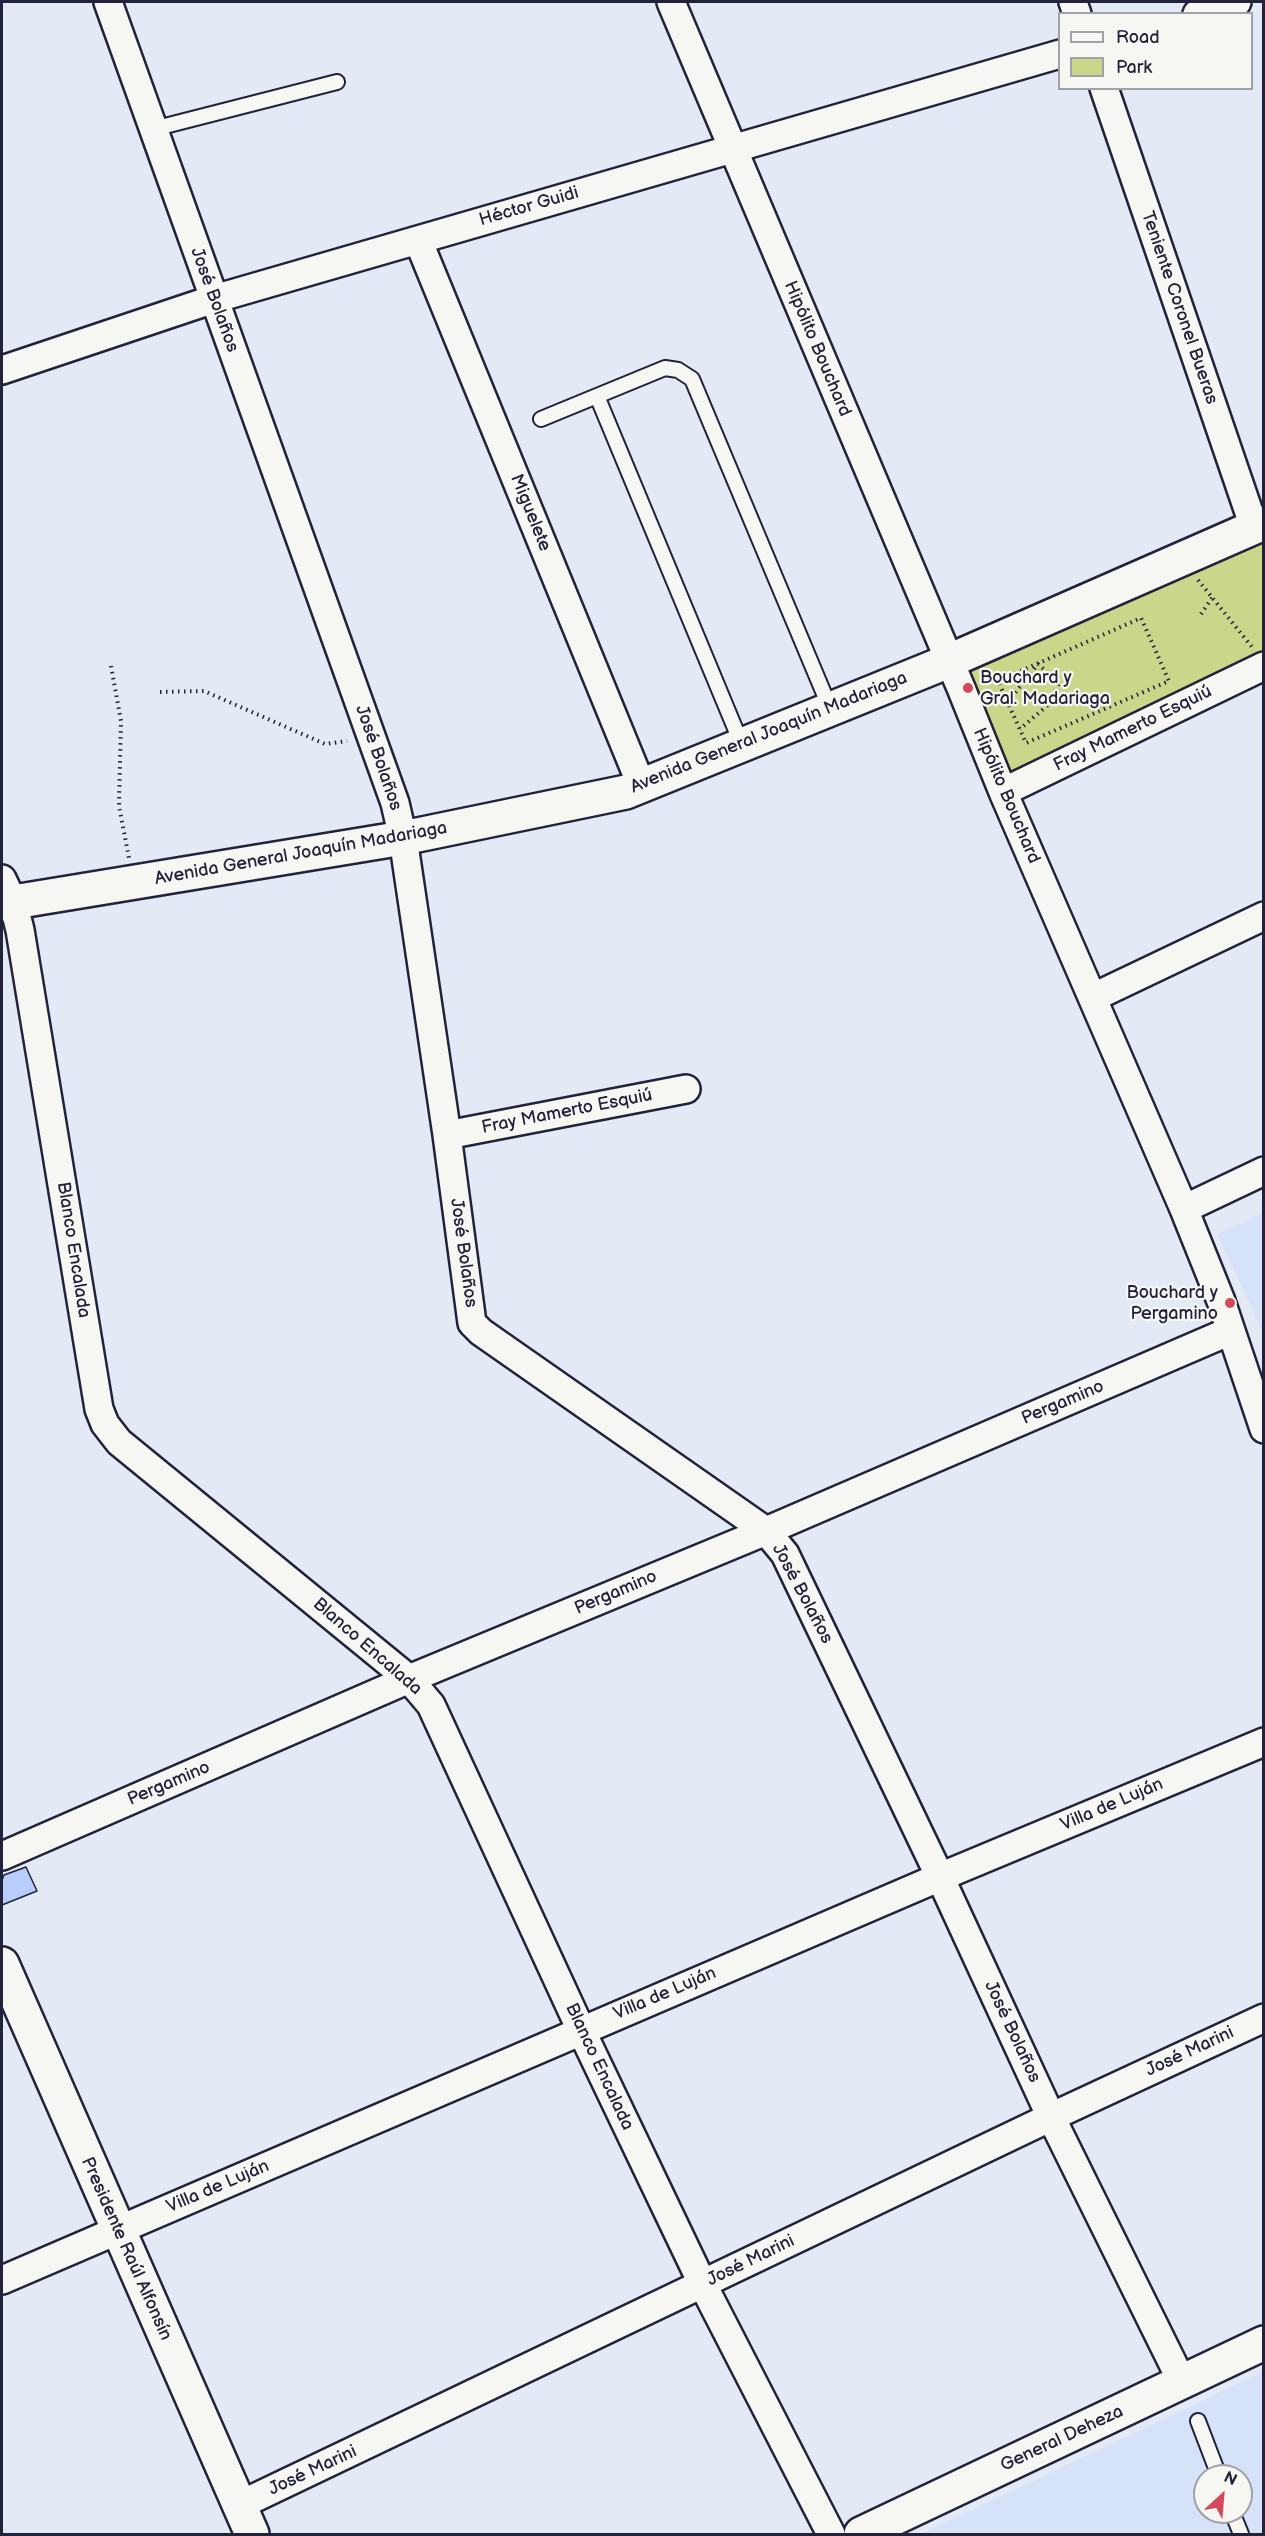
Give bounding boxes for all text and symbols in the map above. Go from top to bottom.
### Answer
legend [1058,12,1253,90]
text: Road [1116,27,1160,48]
text: Park [1116,57,1152,78]
street label: Héctor Guidi [477,183,581,231]
street label: Teniente Coronel Bueras [1136,209,1222,407]
street label: José Bolaños [185,245,243,355]
street label: Hipólito Bouchard [779,278,855,420]
street label: Miguelete [505,471,555,555]
street label: Avenida General Joaquín Madariaga [627,667,911,799]
place label: Bouchard y Gral. Madariaga [980,667,1110,710]
marker: Bouchard y Gral. Madariaga [961,681,975,695]
street label: Fray Mamerto Esquiú [1050,681,1216,777]
street label: José Bolaños [350,703,406,813]
street label: Hipólito Bouchard [968,725,1044,867]
street label: Avenida General Joaquín Madariaga [153,818,449,890]
street label: Fray Mamerto Esquiú [480,1085,654,1139]
street label: Blanco Encalada [52,1180,94,1320]
street label: José Bolaños [445,1197,481,1309]
place label: Bouchard y Pergamino [1126,1282,1218,1324]
marker: Bouchard y Pergamino [1223,1296,1237,1310]
street label: Pergamino [1019,1376,1107,1430]
street label: José Bolaños [767,1540,837,1648]
street label: Pergamino [572,1566,660,1620]
street label: Blanco Encalada [308,1594,426,1700]
street label: Pergamino [125,1757,213,1811]
street label: Villa de Luján [1058,1774,1166,1836]
street label: Villa de Luján [611,1963,719,2025]
street label: José Bolaños [979,1978,1045,2086]
street label: Blanco Encalada [560,2000,638,2134]
street label: José Marini [1143,2022,1237,2082]
street label: Presidente Raúl Alfonsín [76,2154,176,2344]
street label: Villa de Luján [164,2156,272,2218]
street label: José Marini [704,2231,798,2291]
street label: General Deheza [997,2401,1127,2477]
street label: José Marini [266,2441,360,2501]
north arrow [1193,2464,1253,2524]
text: N [1221,2468,1240,2490]

